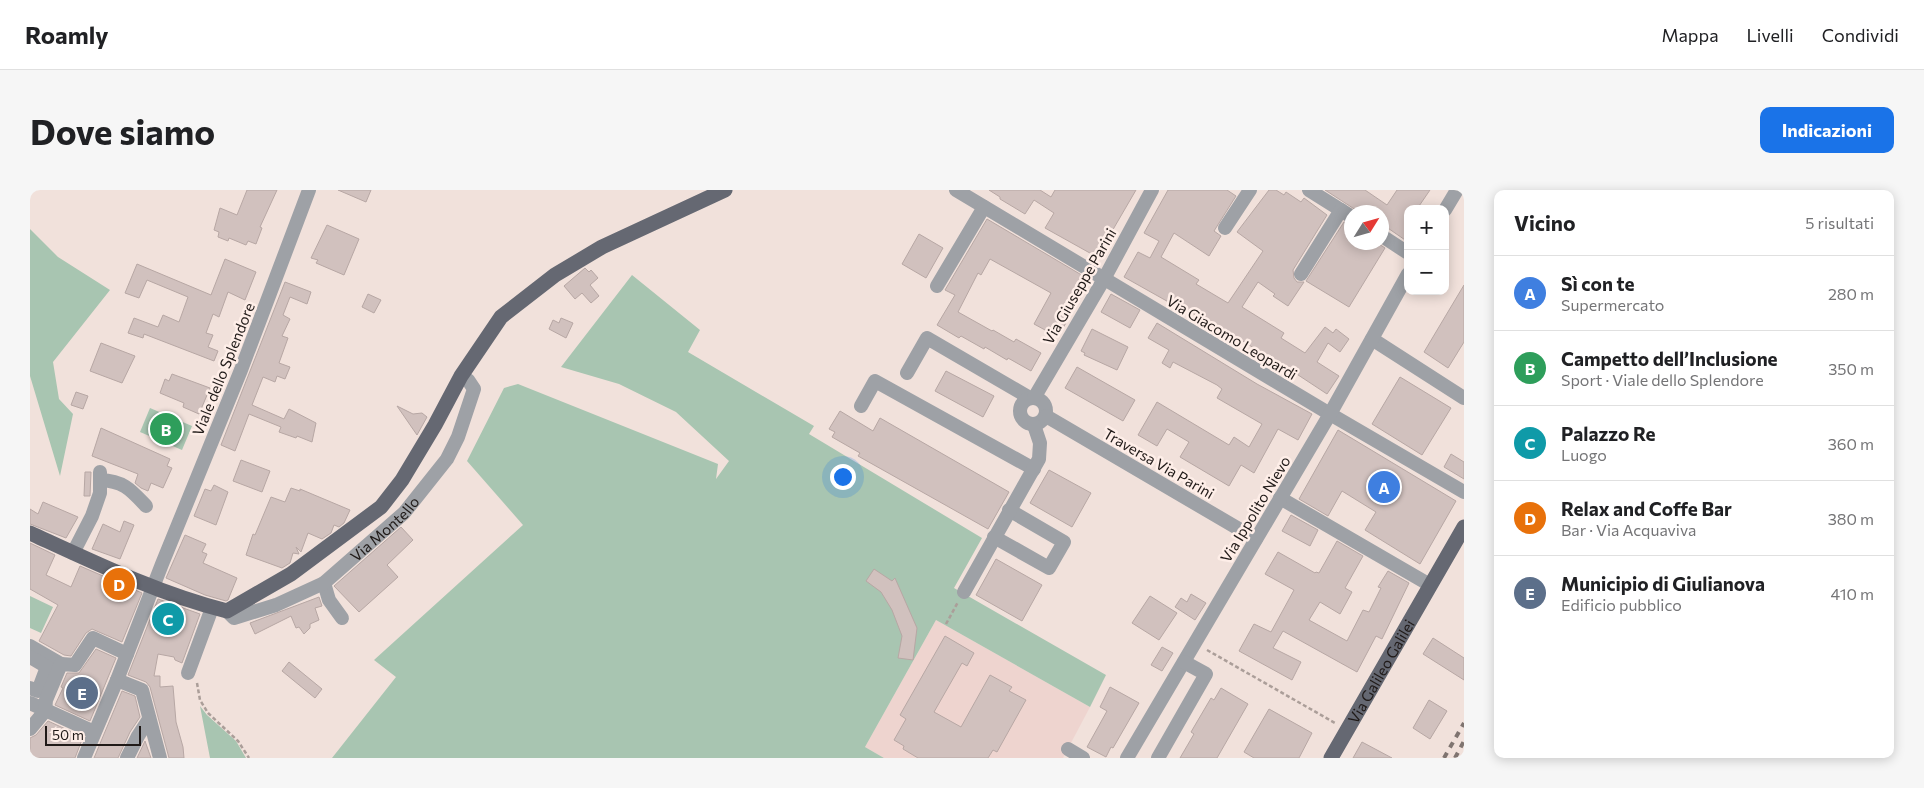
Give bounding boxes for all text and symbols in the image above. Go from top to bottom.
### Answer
text: Roamly [25,20,108,49]
text: Mappa [1661,24,1719,46]
text: Livelli [1747,24,1794,46]
text: Condividi [1822,24,1899,46]
button: Indicazioni [1760,107,1894,153]
text: Dove siamo [30,109,215,152]
north arrow [1344,205,1389,250]
map controls [1404,205,1449,295]
button: + [1404,205,1449,250]
text: Vicino [1514,210,1575,235]
text: 5 risultati [1805,213,1874,232]
street label: Via Giuseppe Parini [1038,225,1120,347]
button: − [1404,250,1449,295]
text: Sì con te [1561,272,1634,295]
text: A [1524,284,1536,303]
text: 280 m [1828,284,1874,303]
street label: Via Giacomo Leopardi [1163,291,1301,383]
text: Supermercato [1561,295,1664,314]
street label: Viale dello Splendore [188,300,258,438]
text: Campetto dell’Inclusione [1561,347,1778,370]
text: B [1525,359,1535,378]
text: 350 m [1828,359,1874,378]
text: Sport · Viale dello Splendore [1561,370,1764,389]
pin: B [150,410,182,448]
text: Palazzo Re [1561,422,1656,445]
street label: Traversa Via Parini [1100,424,1218,502]
text: C [1525,434,1535,453]
text: 360 m [1828,434,1874,453]
text: Luogo [1561,445,1607,464]
street label: Via Ippolito Nievo [1216,453,1294,565]
your location [830,464,856,490]
pin: A [1368,468,1400,506]
street label: Via Montello [346,493,423,565]
text: Relax and Coffe Bar [1561,497,1732,520]
text: D [1524,509,1536,528]
text: 380 m [1828,509,1874,528]
text: Bar · Via Acquaviva [1561,520,1696,539]
pin: D [103,565,135,603]
text: Municipio di Giulianova [1561,572,1765,595]
text: E [1525,584,1535,603]
text: 410 m [1831,584,1874,603]
text: Edificio pubblico [1561,595,1682,614]
pin: C [152,600,184,638]
street label: Via Galileo Galilei [1344,616,1418,727]
pin: E [66,674,98,712]
scale bar [45,723,141,746]
text: 50 m [52,726,84,743]

